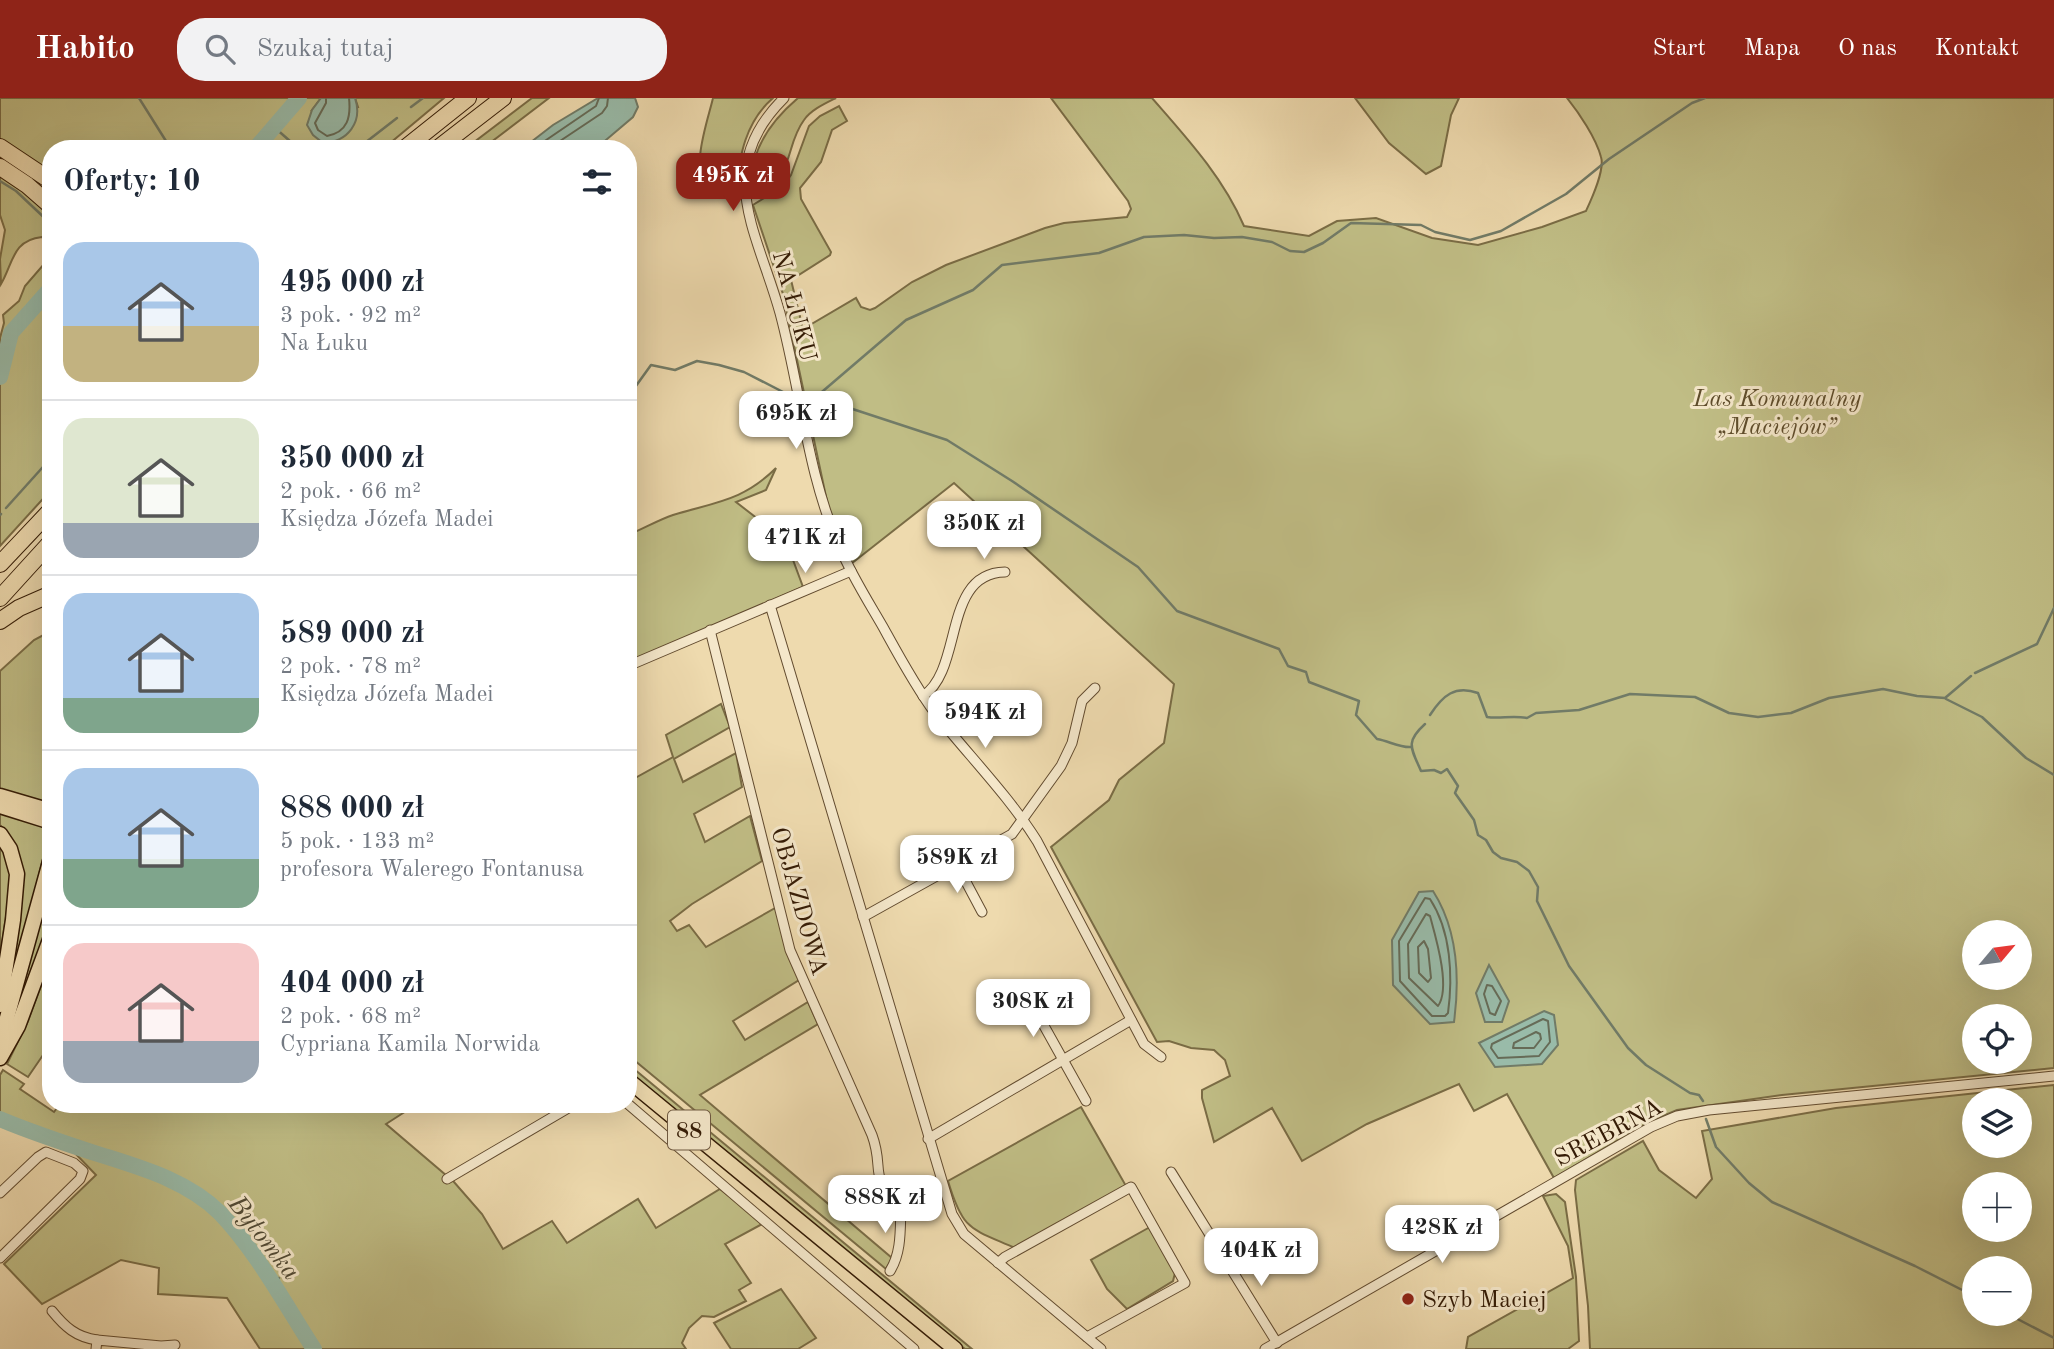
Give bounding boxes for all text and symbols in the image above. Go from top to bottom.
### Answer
search box [177,18,667,81]
icon: search [201,30,239,68]
text: Habito [35,33,135,66]
text: Szukaj tutaj [257,36,393,62]
text: Start [1652,37,1706,61]
text: Mapa [1744,37,1800,61]
text: O nas [1838,37,1897,61]
text: Kontakt [1935,37,2019,61]
pin: 495K zł [668,153,798,213]
icon: filters [578,163,616,201]
text: 495K zł [692,164,774,187]
text: Oferty: 10 [63,167,200,197]
street label: NA ŁUKU [767,249,819,365]
text: 495 000 zł [280,268,424,298]
icon: home [119,270,203,354]
text: 3 pok. · 92 m² [280,304,421,327]
text: Na Łuku [280,332,368,355]
park label: Las Komunalny „Maciejów” [1692,388,1862,440]
pin: 695K zł [731,392,861,451]
text: 695K zł [755,402,837,425]
text: 350 000 zł [280,444,424,474]
icon: home [119,446,203,530]
text: 2 pok. · 66 m² [280,480,421,503]
pin: 350K zł [919,502,1049,561]
text: Księdza Józefa Madei [280,508,493,531]
text: 350K zł [943,512,1025,535]
pin: 471K zł [740,516,870,575]
text: 471K zł [764,526,846,549]
text: 589 000 zł [280,619,424,649]
icon: home [119,621,203,705]
text: 2 pok. · 78 m² [280,655,421,678]
text: Księdza Józefa Madei [280,683,493,706]
pin: 594K zł [920,690,1050,750]
text: 594K zł [944,701,1026,724]
text: 888 000 zł [280,794,424,824]
icon: home [119,796,203,880]
street label: OBJAZDOWA [765,825,831,978]
text: 5 pok. · 133 m² [280,830,434,853]
pin: 589K zł [892,836,1022,895]
text: 589K zł [916,846,998,869]
text: profesora Walerego Fontanusa [280,858,584,881]
north arrow [1962,920,2032,990]
map controls [1962,920,2032,1326]
text: 404 000 zł [280,969,424,999]
icon: home [119,971,203,1055]
pin: 308K zł [968,979,1098,1039]
text: 308K zł [992,990,1074,1013]
button: locate [1962,1004,2032,1074]
text: 2 pok. · 68 m² [280,1005,421,1028]
text: Cypriana Kamila Norwida [280,1033,540,1056]
button: layers [1962,1088,2032,1158]
street label: SREBRNA [1551,1095,1667,1172]
road number: 88 [668,1110,710,1149]
button: + [1962,1172,2032,1242]
pin: 888K zł [820,1176,950,1235]
text: 888K zł [844,1186,926,1209]
water label: Bytomka [222,1190,304,1285]
pin: 428K zł [1377,1206,1507,1265]
text: 428K zł [1401,1216,1483,1239]
pin: 404K zł [1196,1228,1326,1288]
text: 404K zł [1220,1239,1302,1262]
button: − [1962,1256,2032,1326]
place label: Szyb Maciej [1422,1289,1547,1313]
marker: Szyb Maciej [1400,1291,1416,1307]

